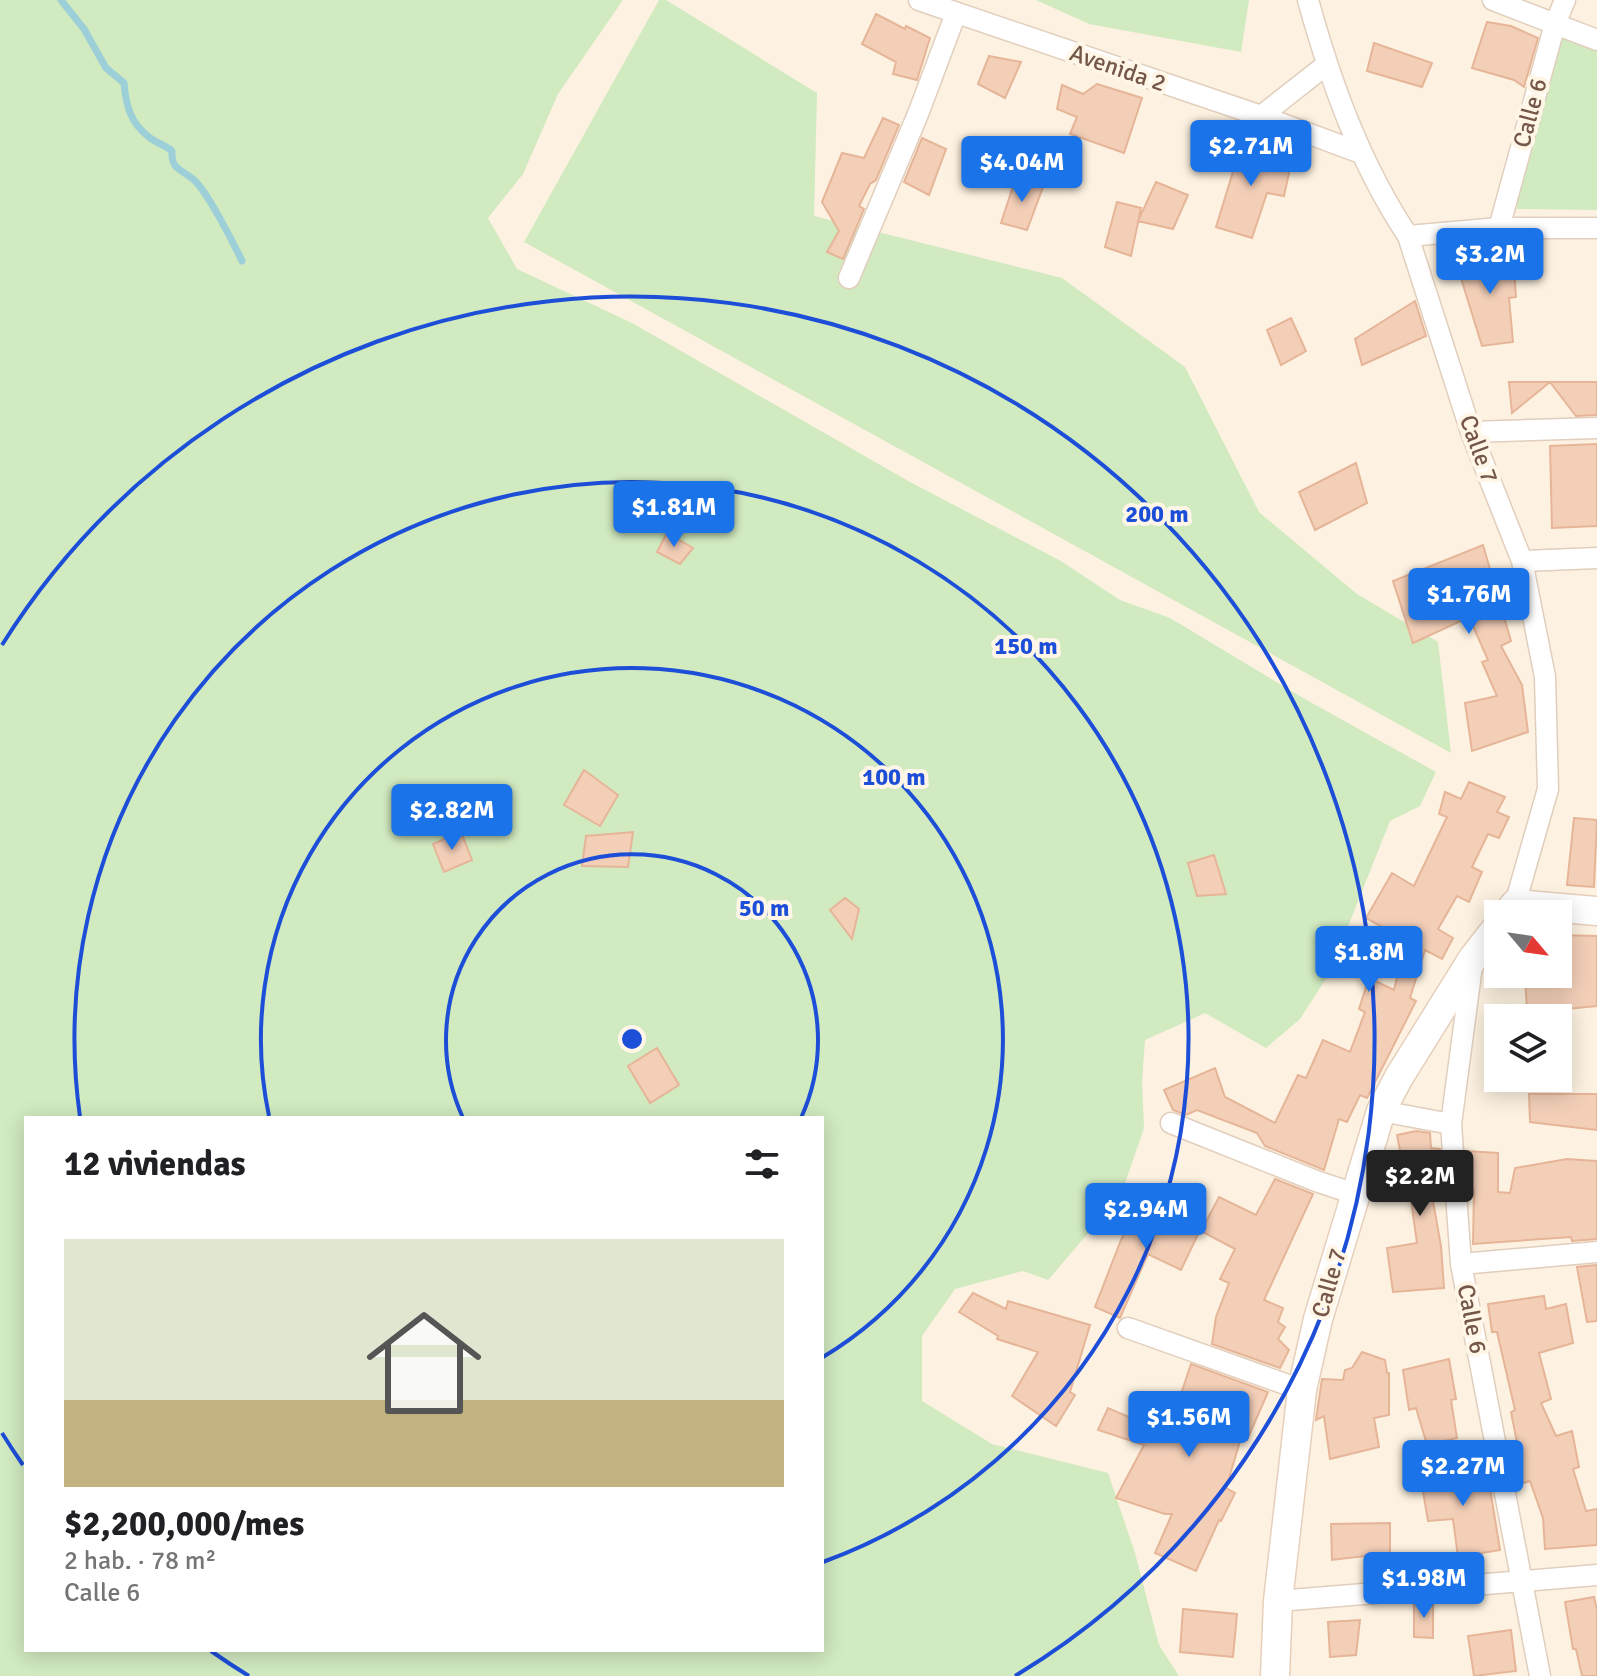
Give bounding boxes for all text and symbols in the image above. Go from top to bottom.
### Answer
street label: Avenida 2 [1066,38,1170,98]
street label: Calle 6 [1506,75,1554,151]
pin: $2.71M [1186,120,1316,188]
text: $2.71M [1208,130,1294,162]
pin: $4.04M [957,136,1087,204]
text: $4.04M [979,146,1065,178]
pin: $3.2M [1434,228,1546,296]
text: $3.2M [1454,238,1526,270]
street label: Calle 7 [1453,411,1505,487]
pin: $1.81M [609,481,739,549]
text: $1.81M [631,491,717,523]
text: 200 m [1125,499,1189,529]
pin: $1.76M [1404,568,1534,636]
text: $1.76M [1426,578,1512,610]
text: 150 m [994,631,1058,661]
text: 100 m [862,762,926,792]
pin: $2.82M [387,784,517,852]
text: $2.82M [409,794,495,826]
text: 50 m [739,893,789,923]
north arrow [1484,900,1572,988]
map controls [1484,900,1572,1092]
pin: $1.8M [1313,926,1425,994]
text: $1.8M [1333,936,1405,968]
button: layers [1484,1004,1572,1092]
centre of rings [618,1025,646,1053]
icon: filters [740,1142,784,1186]
text: 12 viviendas [64,1143,246,1185]
pin: $2.2M [1364,1150,1476,1218]
text: $2.2M [1384,1160,1456,1192]
pin: $2.94M [1081,1183,1211,1251]
text: $2.94M [1103,1193,1189,1225]
street label: Calle 7 [1305,1245,1353,1321]
street label: Calle 6 [1451,1282,1493,1356]
icon: home [352,1291,496,1435]
pin: $1.56M [1124,1391,1254,1459]
text: $1.56M [1146,1401,1232,1433]
pin: $2.27M [1398,1440,1528,1508]
text: $2.27M [1420,1450,1506,1482]
text: $2,200,000/mes [64,1503,304,1545]
text: 2 hab. · 78 m² [64,1545,216,1577]
pin: $1.98M [1359,1552,1489,1620]
text: $1.98M [1381,1562,1467,1594]
text: Calle 6 [64,1577,140,1609]

